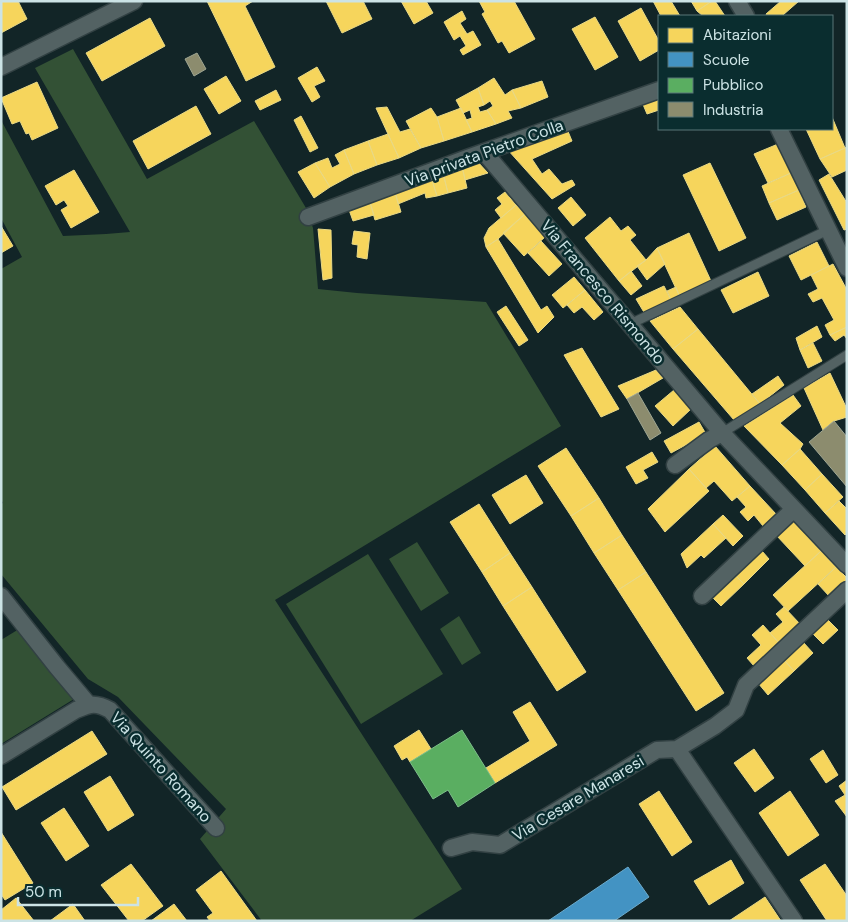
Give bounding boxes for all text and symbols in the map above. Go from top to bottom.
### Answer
legend [658,15,833,130]
text: Abitazioni [703,25,772,45]
text: Scuole [703,50,750,70]
text: Pubblico [703,75,764,95]
text: Industria [703,100,764,120]
street label: Via privata Pietro Colla [402,115,566,191]
street label: Via Francesco Rismondo [536,215,670,369]
street label: Via Quinto Romano [106,707,216,827]
street label: Via Cesare Manaresi [508,750,648,846]
scale bar [18,874,138,906]
text: 50 m [25,882,62,902]

